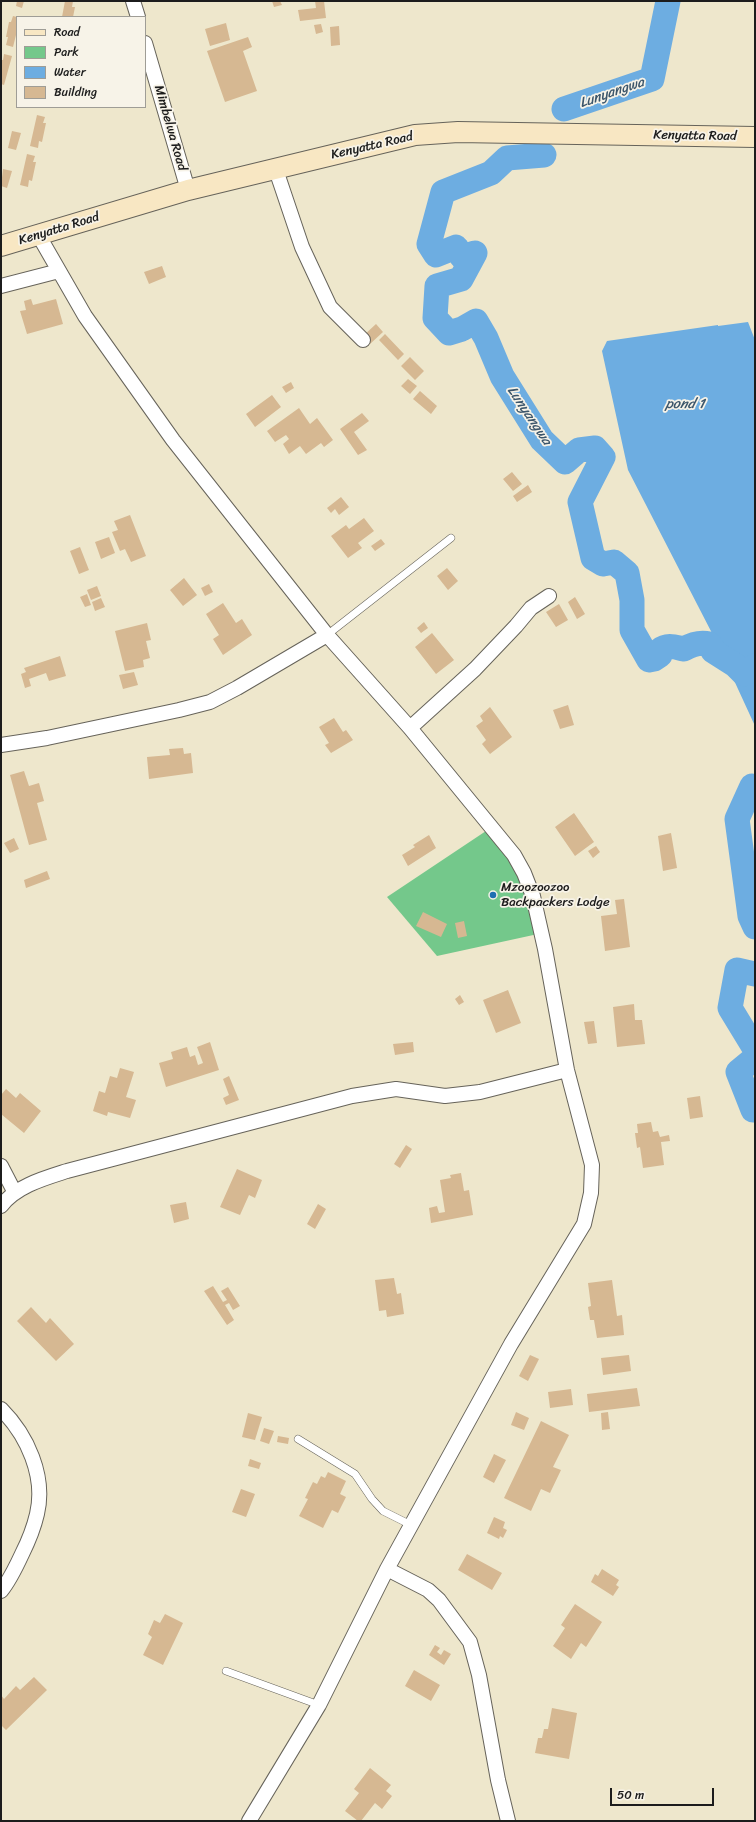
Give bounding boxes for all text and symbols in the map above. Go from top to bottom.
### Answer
legend [16,16,146,108]
text: Road [54,21,80,43]
text: Park [54,41,79,63]
text: Water [54,61,86,83]
water label: Lunyangwa [578,74,646,112]
text: Building [54,81,97,103]
street label: Mimbelwa Road [150,83,190,173]
street label: Kenyatta Road [653,127,737,145]
street label: Kenyatta Road [330,129,414,163]
street label: Kenyatta Road [17,209,101,249]
water label: Lunyangwa [503,383,555,449]
water label: pond 1 [665,396,705,412]
place label: Mzoozoozoo Backpackers Lodge [501,880,610,911]
marker: Mzoozoozoo Backpackers Lodge [488,890,498,900]
scale bar [612,1780,716,1806]
text: 50 m [617,1784,644,1806]

